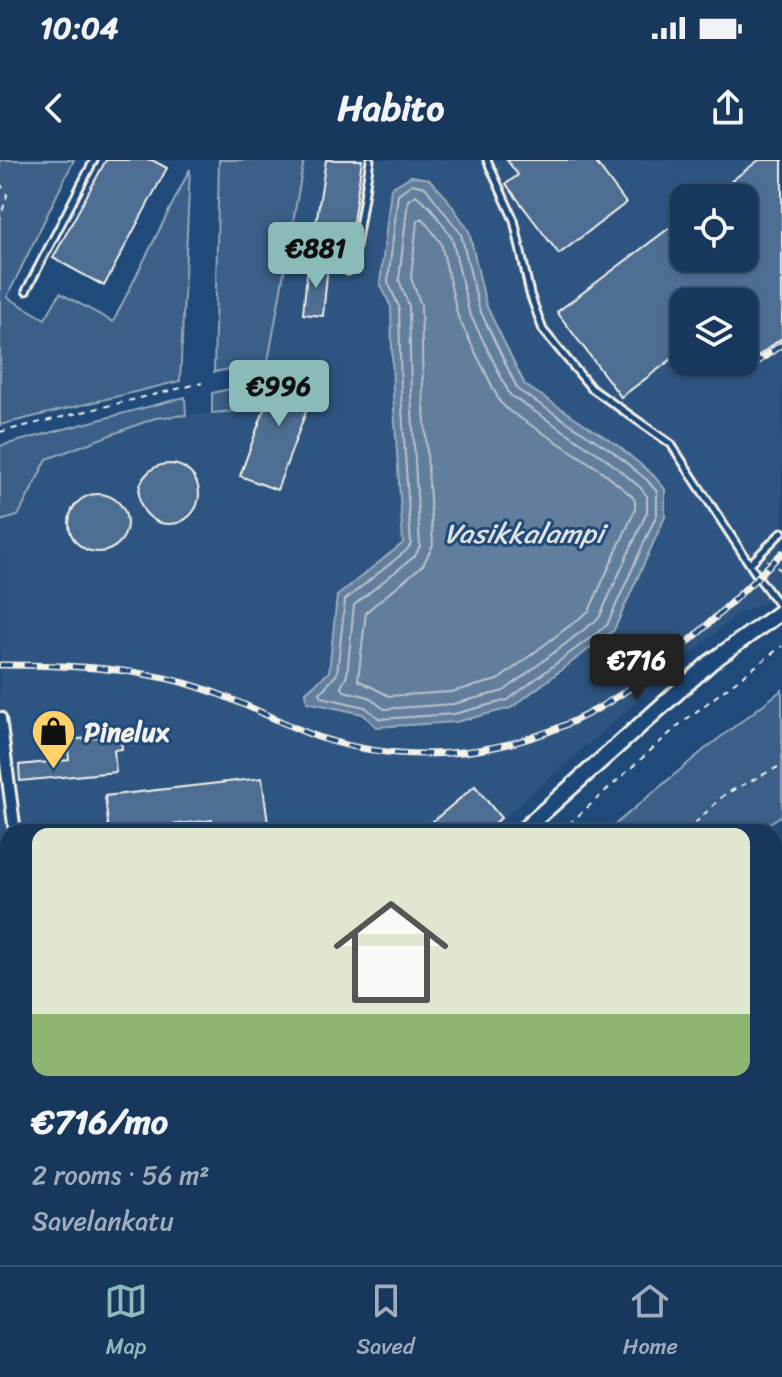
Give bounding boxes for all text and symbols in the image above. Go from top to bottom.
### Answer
text: 10:04 [40,1,119,55]
text: Habito [338,76,444,140]
icon: back [32,86,76,130]
icon: share [706,86,750,130]
map controls [670,184,758,376]
button: locate [670,184,758,272]
pin: €881 [269,222,363,290]
text: €881 [286,225,346,271]
button: layers [670,288,758,376]
pin: €996 [232,360,326,428]
text: €996 [247,363,311,409]
water label: Vasikkalampi [444,509,609,558]
pin: €716 [590,634,684,702]
text: €716 [608,637,666,683]
shop icon: Pinelux [29,708,77,771]
place label: Pinelux [84,709,170,755]
icon: home [319,880,463,1024]
text: €716/mo [32,1092,168,1152]
text: 2 rooms · 56 m² [32,1152,210,1198]
text: Savelankatu [32,1198,174,1244]
tab: Map [104,1279,148,1366]
tab: Saved [357,1279,415,1366]
tab: Home [623,1279,678,1366]

